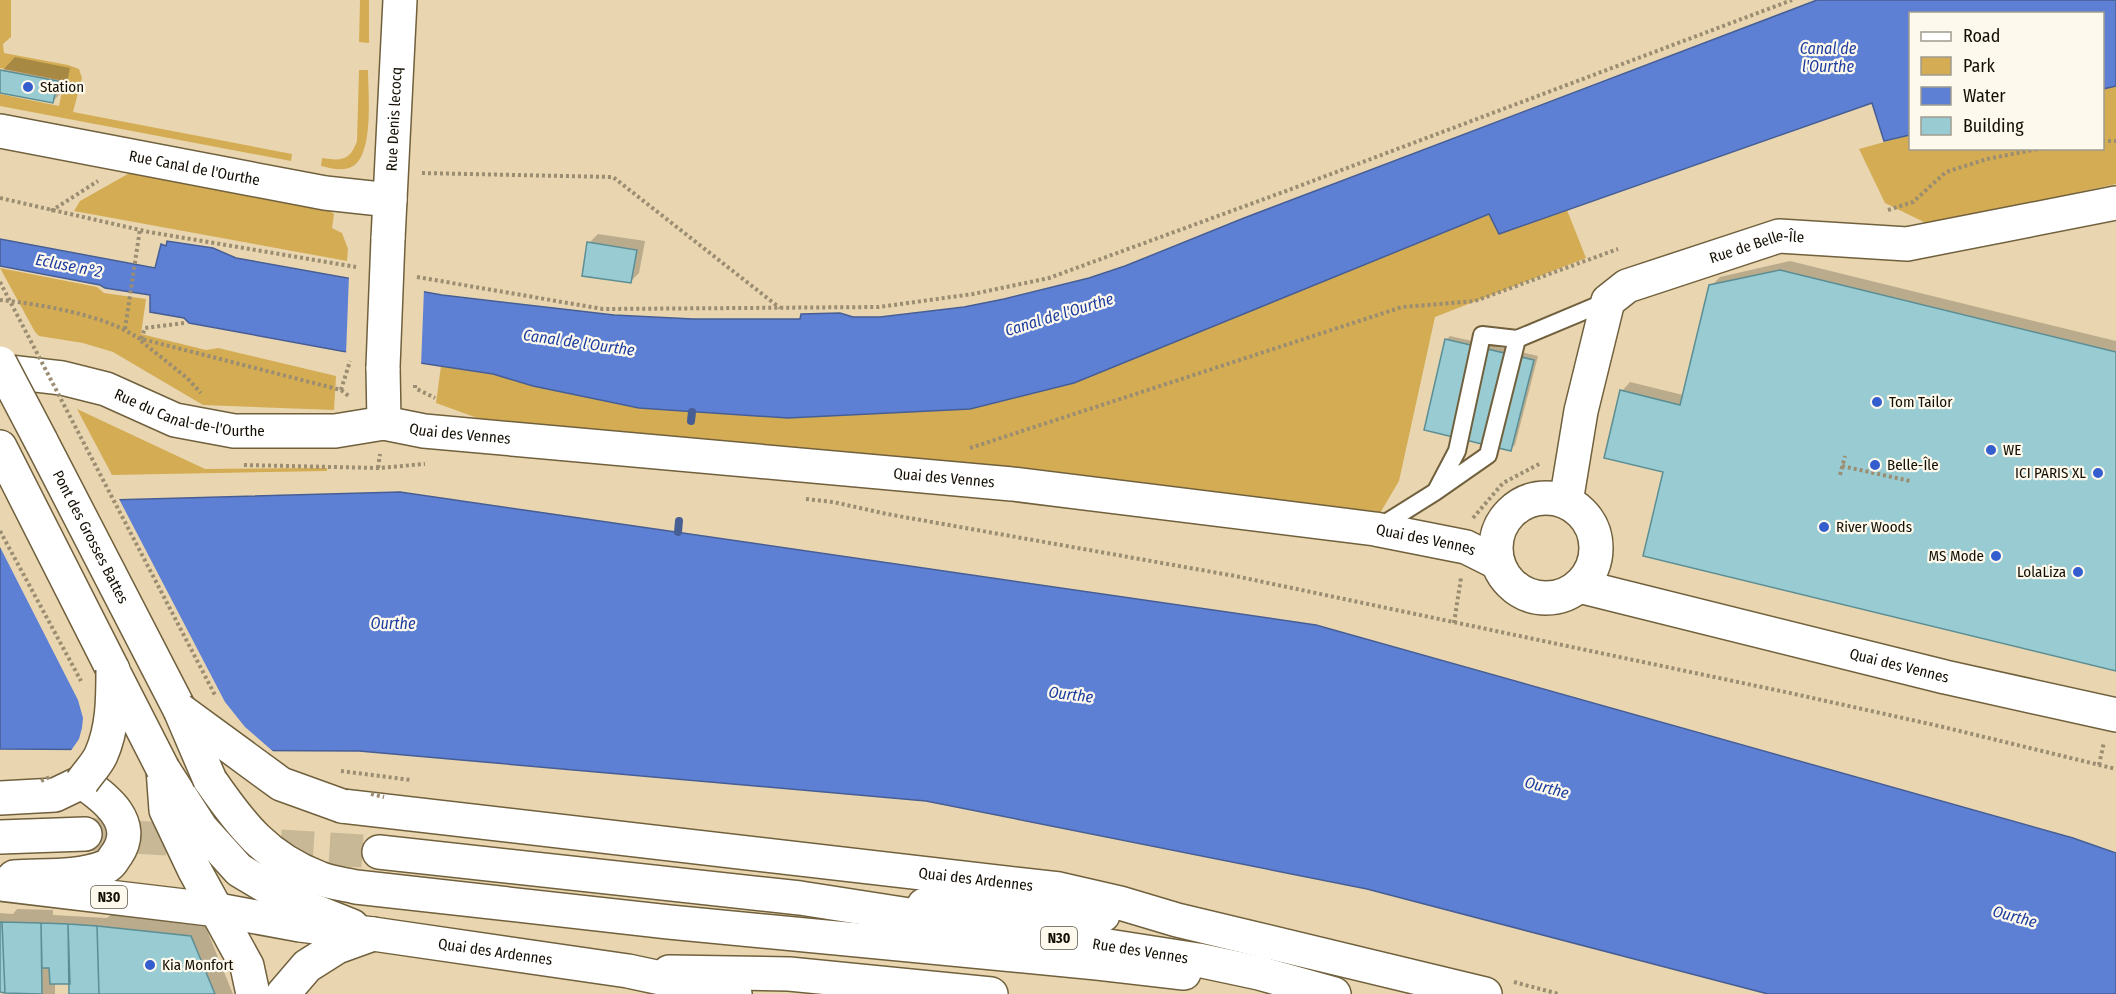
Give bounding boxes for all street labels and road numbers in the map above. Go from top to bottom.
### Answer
street label: Rue Denis lecocq [382,67,406,172]
street label: Rue Canal de l'Ourthe [127,147,262,189]
street label: Rue de Belle-Île [1707,227,1805,267]
street label: Rue du Canal-de-l'Ourthe [112,385,265,440]
street label: Quai des Vennes [408,419,511,448]
street label: Quai des Vennes [893,464,995,491]
street label: Pont des Grosses Battes [49,467,132,607]
street label: Quai des Vennes [1374,520,1479,560]
street label: Quai des Vennes [1848,645,1951,687]
street label: Quai des Ardennes [918,864,1034,895]
road number: N30 [91,886,127,908]
road number: N30 [1041,927,1077,949]
street label: Quai des Ardennes [437,935,554,969]
street label: Rue des Vennes [1091,935,1190,967]

